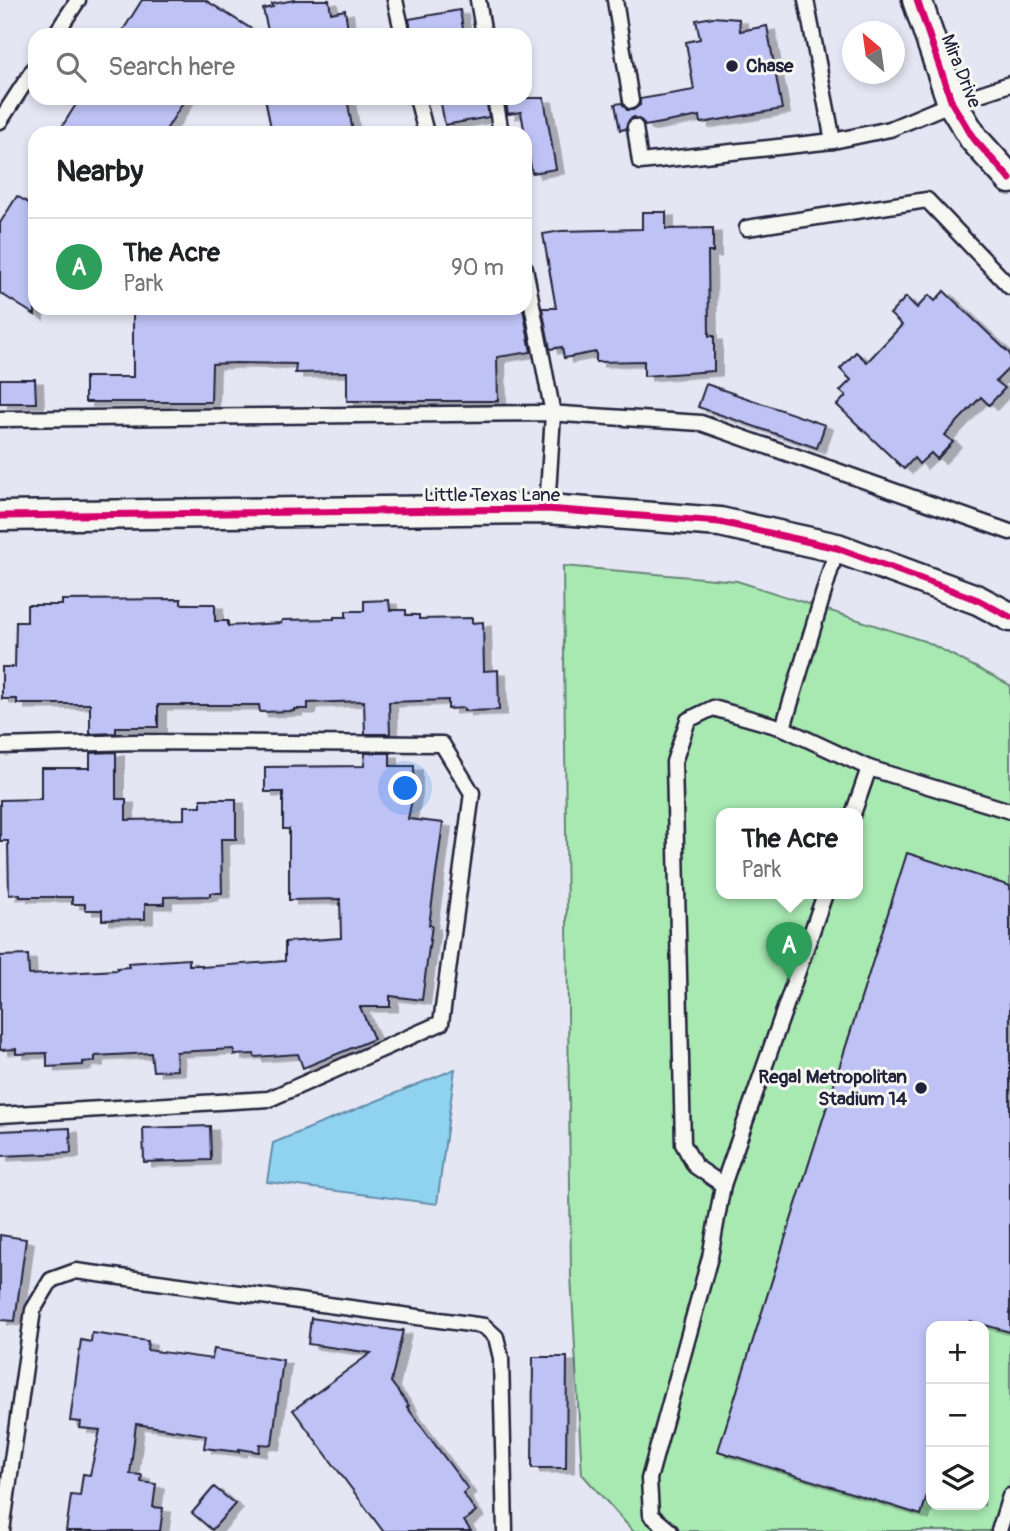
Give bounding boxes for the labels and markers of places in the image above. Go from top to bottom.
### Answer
place label: Chase [746,54,794,78]
marker: Chase [724,58,740,74]
pin: A [766,922,812,980]
place label: Regal Metropolitan Stadium 14 [758,1065,907,1111]
marker: Regal Metropolitan Stadium 14 [913,1080,929,1096]

